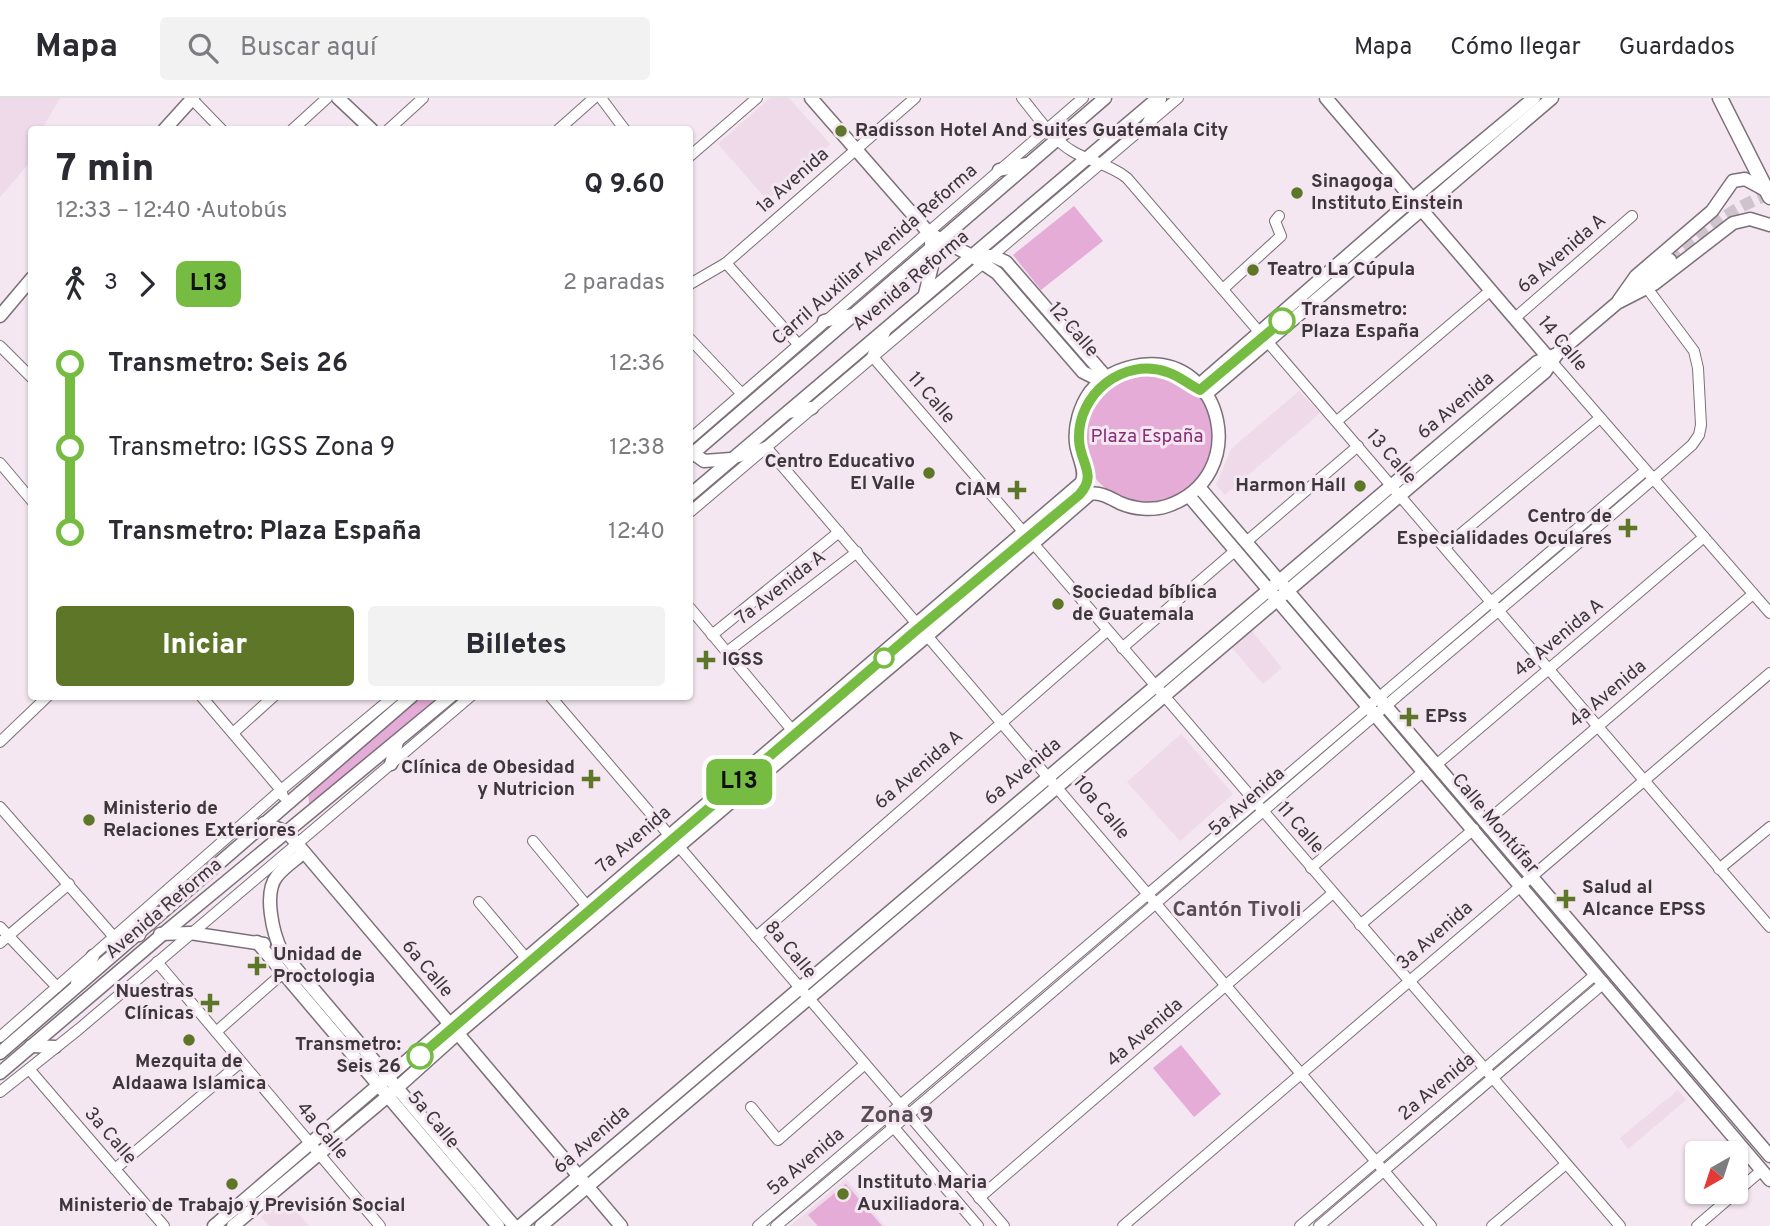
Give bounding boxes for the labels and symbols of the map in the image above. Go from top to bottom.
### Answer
place label: Radisson Hotel And Suites Guatemala City [855,119,1229,143]
marker: Radisson Hotel And Suites Guatemala City [833,123,849,139]
street label: 1a Avenida [752,143,834,219]
street label: Carril Auxiliar Avenida Reforma [767,159,983,351]
place label: Sinagoga Instituto Einstein [1311,170,1463,216]
marker: Sinagoga Instituto Einstein [1289,185,1305,201]
street label: 6a Avenida A [1513,209,1611,299]
street label: Avenida Reforma [848,226,974,336]
place label: Teatro La Cúpula [1267,258,1415,282]
marker: Teatro La Cúpula [1245,262,1261,278]
street label: 12 Calle [1042,297,1104,363]
place label: Transmetro: Plaza España [1301,298,1419,344]
marker: Transmetro: Plaza España [1269,308,1295,334]
street label: 14 Calle [1532,311,1592,377]
street label: 11 Calle [902,367,960,429]
street label: 6a Avenida [1413,367,1499,445]
street label: 13 Calle [1360,424,1422,490]
park label: Plaza España [1091,425,1203,449]
place label: Centro Educativo El Valle [764,450,915,496]
marker: Centro Educativo El Valle [921,465,937,481]
place label: Harmon Hall [1235,474,1346,498]
place label: CIAM [955,478,1001,502]
marker: Harmon Hall [1352,478,1368,494]
marker: CIAM [1007,480,1027,500]
place label: Centro de Especialidades Oculares [1397,505,1612,551]
marker: Centro de Especialidades Oculares [1618,518,1638,538]
street label: 7a Avenida A [731,545,831,631]
place label: Sociedad bíblica de Guatemala [1072,581,1217,627]
street label: 4a Avenida A [1509,593,1609,683]
marker: Sociedad bíblica de Guatemala [1050,596,1066,612]
place label: IGSS [722,648,764,672]
unlabelled marker [874,648,894,668]
marker: IGSS [696,650,716,670]
street label: 4a Avenida [1564,655,1652,733]
place label: EPss [1425,705,1467,729]
marker: EPss [1399,707,1419,727]
street label: 6a Avenida A [870,725,968,815]
street label: 6a Avenida [980,733,1066,811]
place label: Clínica de Obesidad y Nutricion [401,756,575,802]
line badge: L13 [699,759,779,805]
street label: 5a Avenida [1204,762,1290,842]
marker: Clínica de Obesidad y Nutricion [581,769,601,789]
street label: Calle Montúfar [1446,769,1545,880]
street label: 10a Calle [1067,771,1135,845]
place label: Ministerio de Relaciones Exteriores [103,797,296,843]
street label: 11 Calle [1271,797,1329,859]
street label: 7a Avenida [592,801,676,879]
marker: Ministerio de Relaciones Exteriores [81,812,97,828]
street label: Avenida Reforma [101,853,227,965]
place label: Salud al Alcance EPSS [1582,876,1706,922]
marker: Salud al Alcance EPSS [1556,889,1576,909]
street label: 3a Avenida [1392,896,1478,976]
district label: Cantón Tivoli [1172,897,1302,924]
street label: 8a Calle [759,916,821,984]
street label: 6a Calle [396,935,458,1003]
place label: Unidad de Proctologia [273,943,375,989]
marker: Unidad de Proctologia [247,956,267,976]
place label: Nuestras Clínicas [115,980,194,1026]
marker: Nuestras Clínicas [200,993,220,1013]
street label: 4a Avenida [1102,993,1188,1073]
marker: Mezquita de Aldaawa Islamica [181,1032,197,1048]
place label: Transmetro: Seis 26 [295,1033,401,1079]
marker: Transmetro: Seis 26 [407,1043,433,1069]
street label: 2a Avenida [1393,1048,1481,1126]
place label: Mezquita de Aldaawa Islamica [112,1050,266,1096]
street label: 5a Calle [402,1086,464,1154]
street label: 4a Calle [291,1097,353,1165]
street label: 6a Avenida [549,1100,635,1180]
street label: 3a Calle [78,1102,142,1170]
district label: Zona 9 [860,1102,934,1131]
street label: 5a Avenida [762,1123,850,1201]
north arrow [1685,1141,1748,1204]
place label: Instituto Maria Auxiliadora. [857,1171,987,1217]
marker: Ministerio de Trabajo y Previsión Social [224,1176,240,1192]
marker: Instituto Maria Auxiliadora. [835,1186,851,1202]
place label: Ministerio de Trabajo y Previsión Social [58,1194,406,1218]

